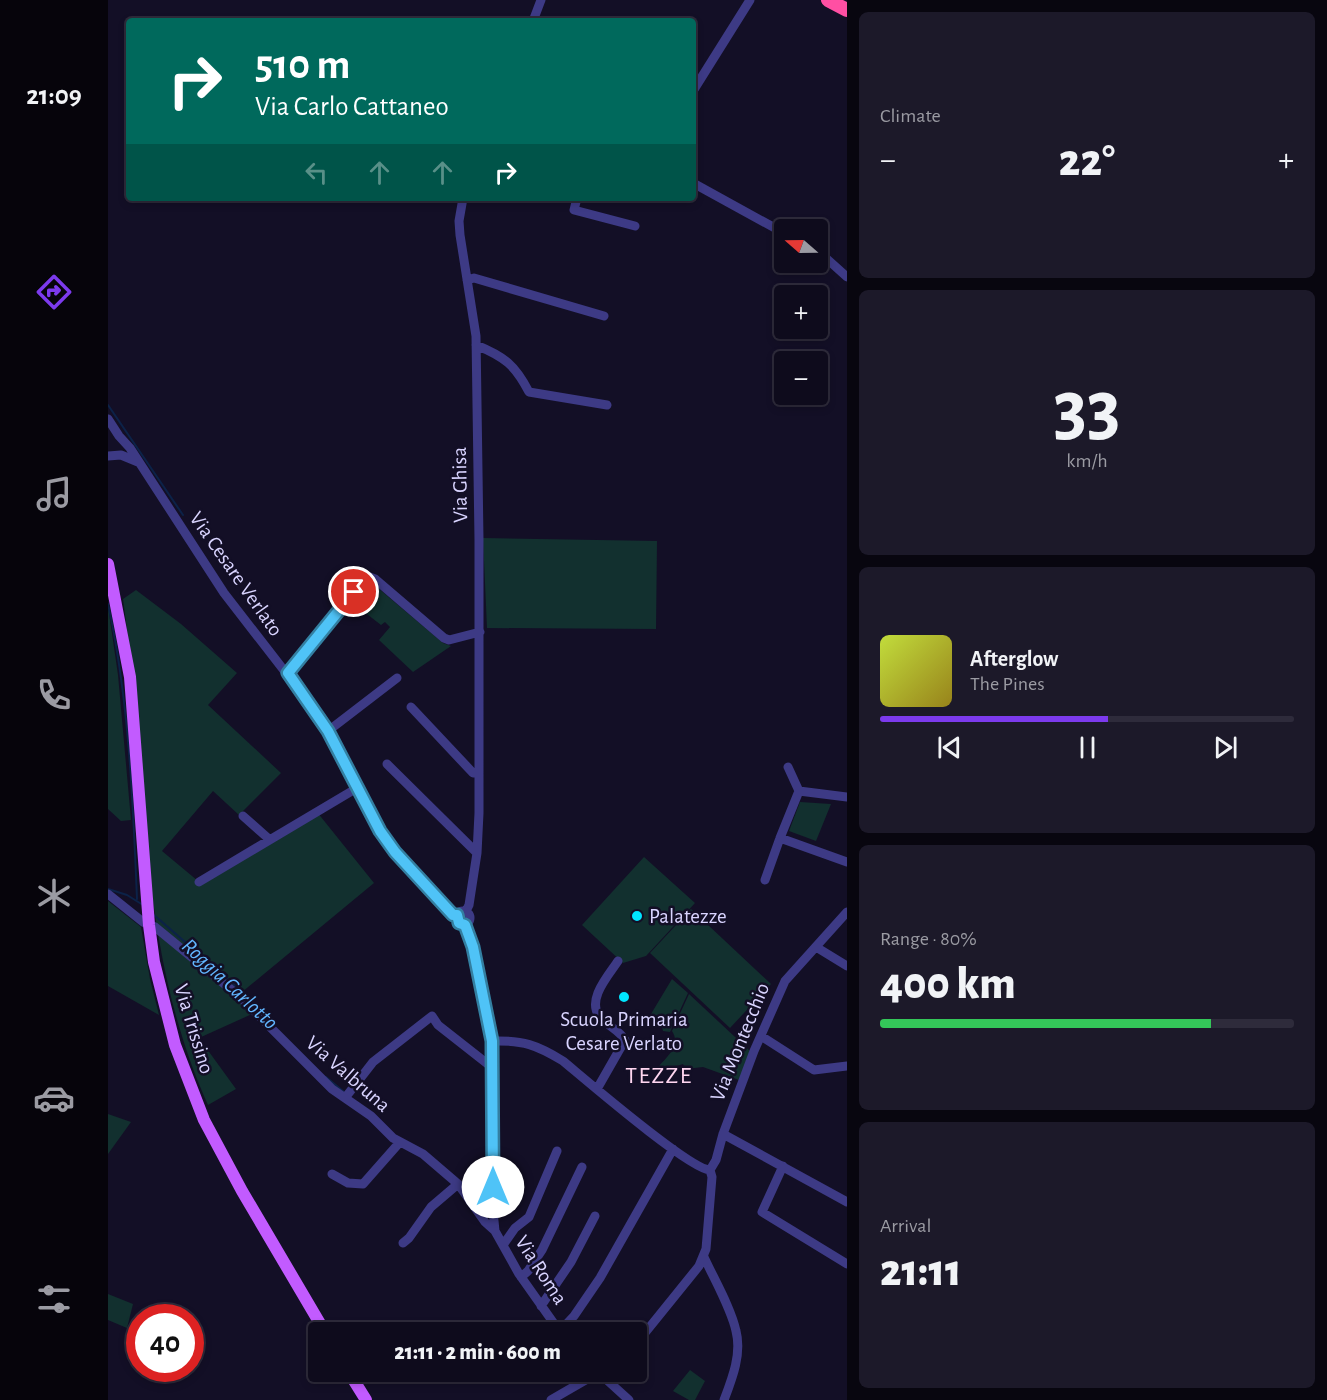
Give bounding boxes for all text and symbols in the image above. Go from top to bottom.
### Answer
icon: right [156,42,234,120]
text: 510 m [255,44,350,86]
text: 21:09 [26,82,82,109]
text: Via Carlo Cattaneo [255,93,449,120]
text: Climate [880,106,941,126]
text: 22° [1059,139,1115,184]
text: − [880,144,896,177]
text: + [1278,144,1294,177]
icon: left [300,156,333,189]
icon: ahead [363,156,396,189]
icon: ahead [426,156,459,189]
icon: right [489,156,522,189]
north arrow [774,219,828,273]
map controls [774,219,828,405]
icon: directions [33,271,75,313]
button: + [774,285,828,339]
button: − [774,351,828,405]
text: 33 [1053,371,1121,449]
street label: Via Ghisa [449,447,471,523]
text: km/h [1066,451,1108,471]
icon: music [33,473,75,515]
street label: Via Cesare Verlato [185,508,287,640]
pin [328,566,379,617]
icon: arrive [337,575,370,608]
text: Afterglow [970,648,1058,670]
icon: phone [33,674,75,716]
text: The Pines [970,674,1045,694]
icon: previous [933,731,966,764]
icon: pause [1071,731,1104,764]
icon: next [1209,731,1242,764]
icon: climate [33,875,75,917]
place label: Palatezze [649,906,727,927]
marker: Palatezze [630,909,644,923]
text: Range · 80% [880,929,977,949]
water label: Roggia Carlotto [178,934,282,1034]
text: 400 km [880,962,1016,1007]
street label: Via Montecchio [707,980,773,1104]
street label: Via Trissino [170,982,218,1076]
marker: Scuola Primaria Cesare Verlato [617,990,631,1004]
place label: Scuola Primaria Cesare Verlato [560,1009,688,1054]
street label: Via Valbruna [302,1032,394,1116]
district label: TEZZE [625,1064,693,1088]
icon: car [33,1077,75,1119]
position arrow [461,1155,525,1219]
text: Arrival [880,1216,931,1236]
street label: Via Roma [511,1232,571,1309]
text: 21:11 [880,1249,962,1294]
icon: filters [33,1278,75,1320]
speed limit sign: 40 [126,1304,204,1382]
text: 21:11 · 2 min · 600 m [394,1341,561,1363]

